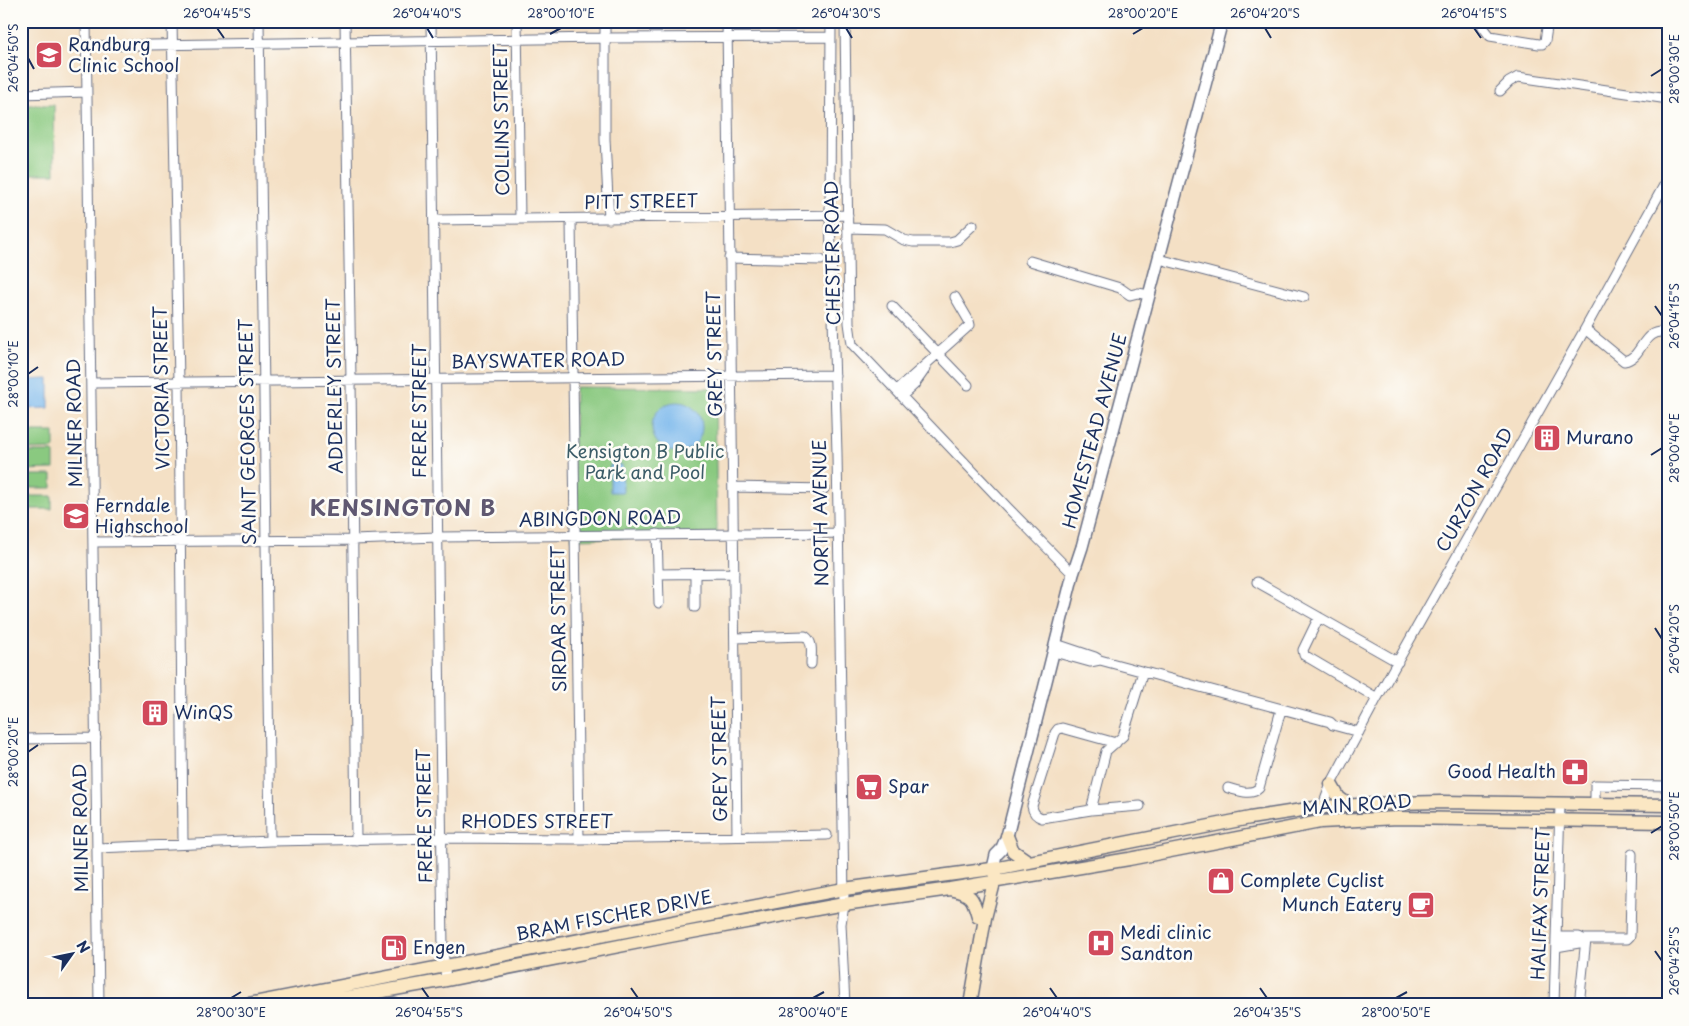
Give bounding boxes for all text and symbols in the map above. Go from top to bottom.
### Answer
text: 26°04'45"S [183,4,251,22]
text: 26°04'40"S [392,4,462,22]
text: 28°00'10"E [527,4,595,22]
text: 26°04'30"S [811,4,881,22]
text: 28°00'20"E [1108,4,1178,22]
text: 26°04'20"S [1230,4,1300,22]
text: 26°04'15"S [1441,4,1507,22]
text: 26°04'50"S [4,24,22,92]
place label: Randburg Clinic School [68,30,179,78]
text: 28°00'30"E [1665,34,1683,104]
school or university icon: Randburg Clinic School [34,40,64,70]
street label: COLLINS STREET [486,43,515,196]
street label: CHESTER ROAD [817,180,846,326]
street label: PITT STREET [584,186,698,215]
text: 26°04'15"S [1665,283,1683,349]
street label: GREY STREET [699,290,728,417]
street label: ADDERLEY STREET [318,297,349,474]
street label: VICTORIA STREET [146,305,175,470]
street label: SAINT GEORGES STREET [231,318,262,546]
street label: HOMESTEAD AVENUE [1054,330,1133,531]
text: 28°00'10"E [4,340,22,408]
street label: FRERE STREET [405,343,432,478]
street label: BAYSWATER ROAD [451,344,625,375]
street label: MILNER ROAD [59,358,88,488]
text: 28°00'40"E [1665,413,1683,483]
street label: CURZON ROAD [1428,422,1519,557]
building icon: Murano [1532,423,1562,453]
place label: Murano [1566,423,1633,450]
park label: Kensigton B Public Park and Pool [566,437,724,485]
street label: NORTH AVENUE [805,439,834,587]
district label: KENSINGTON B [310,490,496,523]
place label: Ferndale Highschool [95,491,189,539]
school or university icon: Ferndale Highschool [61,501,91,531]
street label: ABINGDON ROAD [519,503,681,532]
street label: SIRDAR STREET [543,545,572,693]
text: 26°04'20"S [1665,604,1683,674]
street label: GREY STREET [704,695,733,822]
building icon: WinQS [140,698,170,728]
place label: WinQS [174,698,233,725]
text: 28°00'20"E [4,717,22,787]
street label: FRERE STREET [409,748,438,884]
place label: Good Health [1447,757,1556,784]
pharmacy icon: Good Health [1560,757,1590,787]
street label: MILNER ROAD [65,763,94,893]
supermarket icon: Spar [854,772,884,802]
place label: Spar [888,772,929,799]
street label: MAIN ROAD [1301,786,1413,821]
text: 28°00'50"E [1665,791,1683,861]
street label: RHODES STREET [461,807,614,834]
street label: HALIFAX STREET [1523,827,1556,981]
shop icon: Complete Cyclist [1206,866,1236,896]
place label: Complete Cyclist [1240,866,1384,893]
street label: BRAM FISCHER DRIVE [513,882,714,947]
place label: Munch Eatery [1282,890,1402,917]
cafe icon: Munch Eatery [1406,890,1436,920]
place label: Medi clinic Sandton [1120,918,1211,966]
text: 26°04'25"S [1665,927,1683,995]
north arrow [48,928,98,978]
hospital icon: Medi clinic Sandton [1086,928,1116,958]
fuel station icon: Engen [379,933,409,963]
place label: Engen [413,933,466,960]
text: N [71,936,95,957]
text: 28°00'30"E [196,1003,266,1021]
text: 26°04'55"S [395,1003,463,1021]
text: 26°04'50"S [604,1003,672,1021]
text: 28°00'40"E [778,1003,848,1021]
text: 26°04'40"S [1022,1003,1092,1021]
text: 26°04'35"S [1233,1003,1301,1021]
text: 28°00'50"E [1361,1003,1431,1021]

